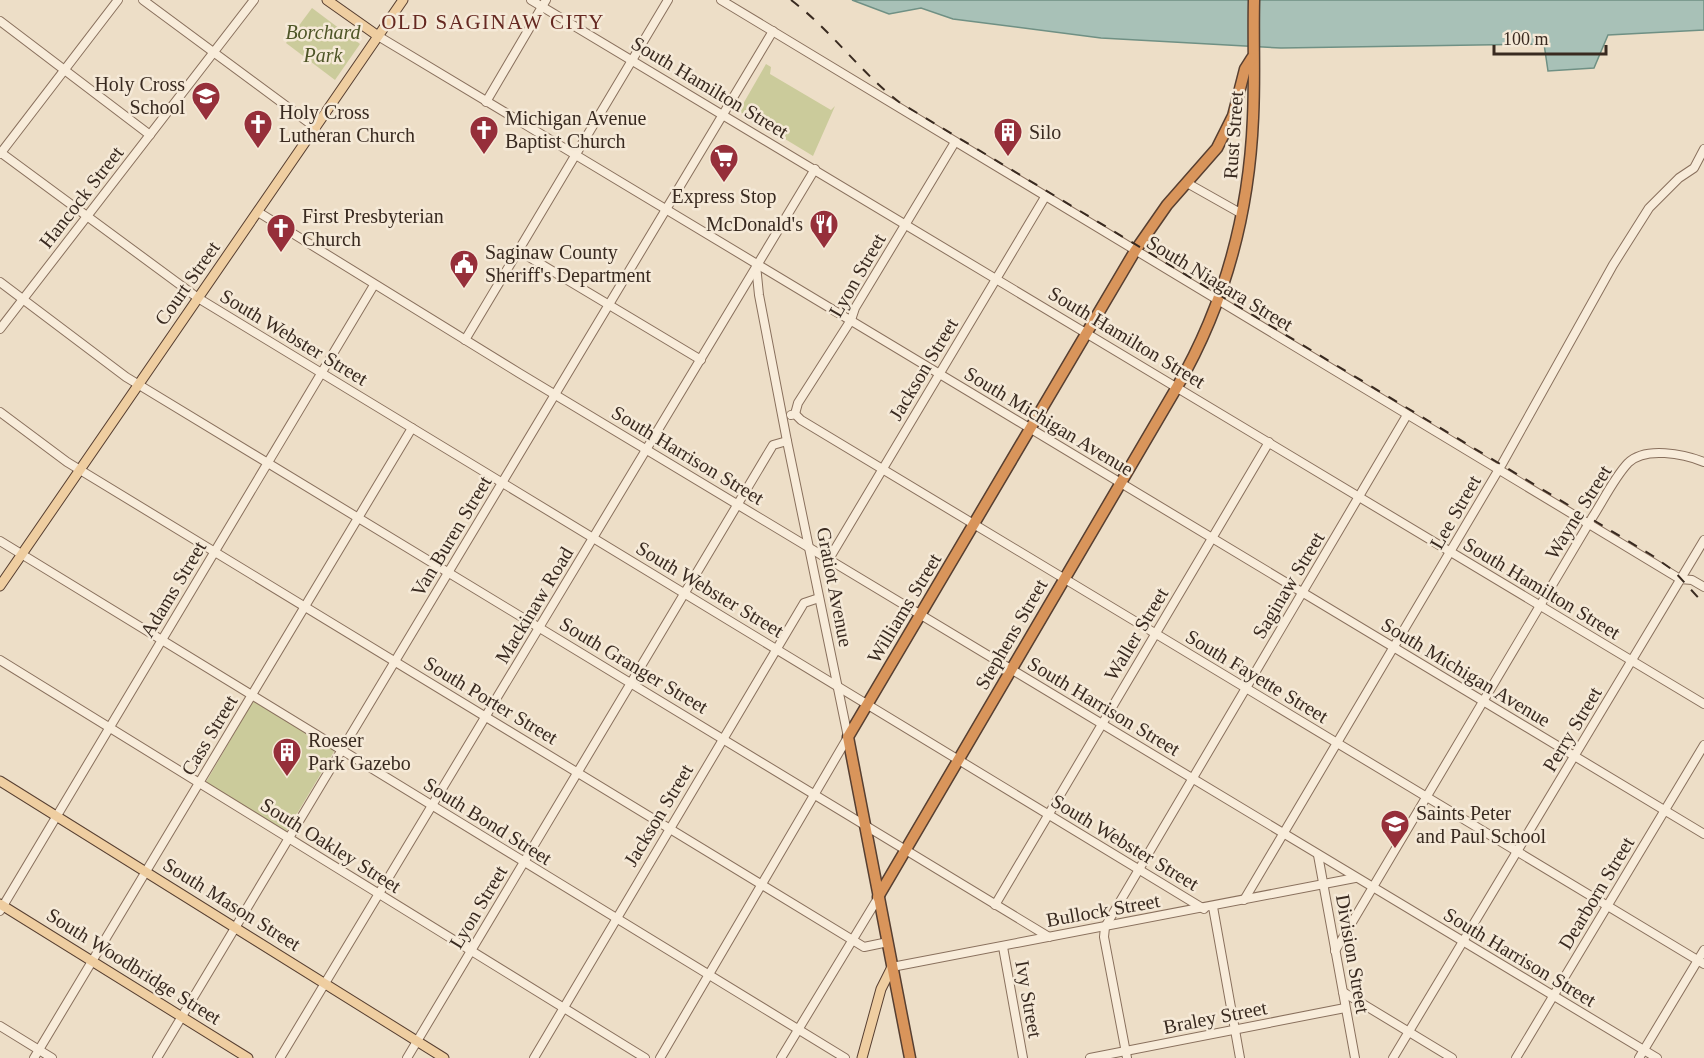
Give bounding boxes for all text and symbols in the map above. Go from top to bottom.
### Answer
district label: OLD SAGINAW CITY [381,10,605,34]
scale bar [1494,18,1606,56]
park label: Borchard Park [285,21,362,66]
text: 100 m [1503,29,1549,49]
street label: South Hamilton Street [628,32,793,143]
place label: Holy Cross School [94,73,185,118]
school or university icon: Holy Cross School [190,80,222,122]
street label: Rust Street [1219,90,1247,180]
place label: Holy Cross Lutheran Church [279,101,415,146]
place label: Michigan Avenue Baptist Church [505,107,646,153]
church icon: Holy Cross Lutheran Church [242,108,274,150]
church icon: Michigan Avenue Baptist Church [468,114,500,156]
building icon: Silo [992,116,1024,158]
place label: Silo [1029,121,1061,143]
street label: Hancock Street [35,142,128,252]
supermarket icon: Express Stop [708,142,740,184]
place label: Express Stop [672,185,777,208]
place label: First Presbyterian Church [302,205,444,250]
restaurant icon: McDonald's [808,208,840,250]
church icon: First Presbyterian Church [265,212,297,254]
place label: McDonald's [706,213,803,235]
street label: Lyon Street [824,229,891,321]
street label: South Niagara Street [1142,231,1297,336]
street label: Court Street [150,237,224,329]
place label: Saginaw County Sheriff's Department [485,241,651,287]
public building icon: Saginaw County Sheriff's Department [448,248,480,290]
street label: South Hamilton Street [1045,282,1210,393]
street label: South Webster Street [216,284,372,390]
street label: Jackson Street [884,314,962,424]
street label: South Michigan Avenue [960,362,1137,481]
street label: South Harrison Street [608,401,768,509]
street label: Wayne Street [1540,461,1617,564]
street label: Van Buren Street [406,471,496,600]
street label: Lee Street [1425,471,1485,553]
street label: Gratiot Avenue [813,525,857,649]
street label: Saginaw Street [1248,527,1330,643]
street label: South Hamilton Street [1460,533,1625,644]
street label: South Webster Street [632,536,788,642]
street label: Adams Street [136,537,211,641]
street label: Mackinaw Road [491,543,577,667]
street label: Williams Street [863,549,946,667]
street label: Stephens Street [971,574,1053,694]
street label: Waller Street [1100,583,1173,684]
street label: South Granger Street [555,612,712,719]
street label: South Michigan Avenue [1377,613,1554,732]
street label: South Fayette Street [1181,625,1333,728]
street label: South Porter Street [420,651,562,749]
street label: South Harrison Street [1024,652,1184,760]
street label: Perry Street [1538,682,1607,776]
street label: Cass Street [177,691,242,779]
place label: Roeser Park Gazebo [308,729,411,774]
building icon: Roeser Park Gazebo [271,736,303,778]
street label: Jackson Street [619,760,697,870]
street label: South Bond Street [420,773,556,869]
street label: South Webster Street [1047,789,1203,895]
street label: South Oakley Street [256,793,406,898]
place label: Saints Peter and Paul School [1416,802,1546,847]
school or university icon: Saints Peter and Paul School [1379,808,1411,850]
street label: Dearborn Street [1554,832,1638,953]
street label: South Mason Street [159,853,305,955]
street label: Lyon Street [445,861,512,953]
street label: Bullock Street [1044,889,1162,931]
street label: Division Street [1332,893,1374,1016]
street label: South Woodbridge Street [42,903,226,1030]
street label: South Harrison Street [1440,903,1600,1011]
street label: Ivy Street [1010,959,1047,1040]
street label: Braley Street [1161,996,1269,1039]

